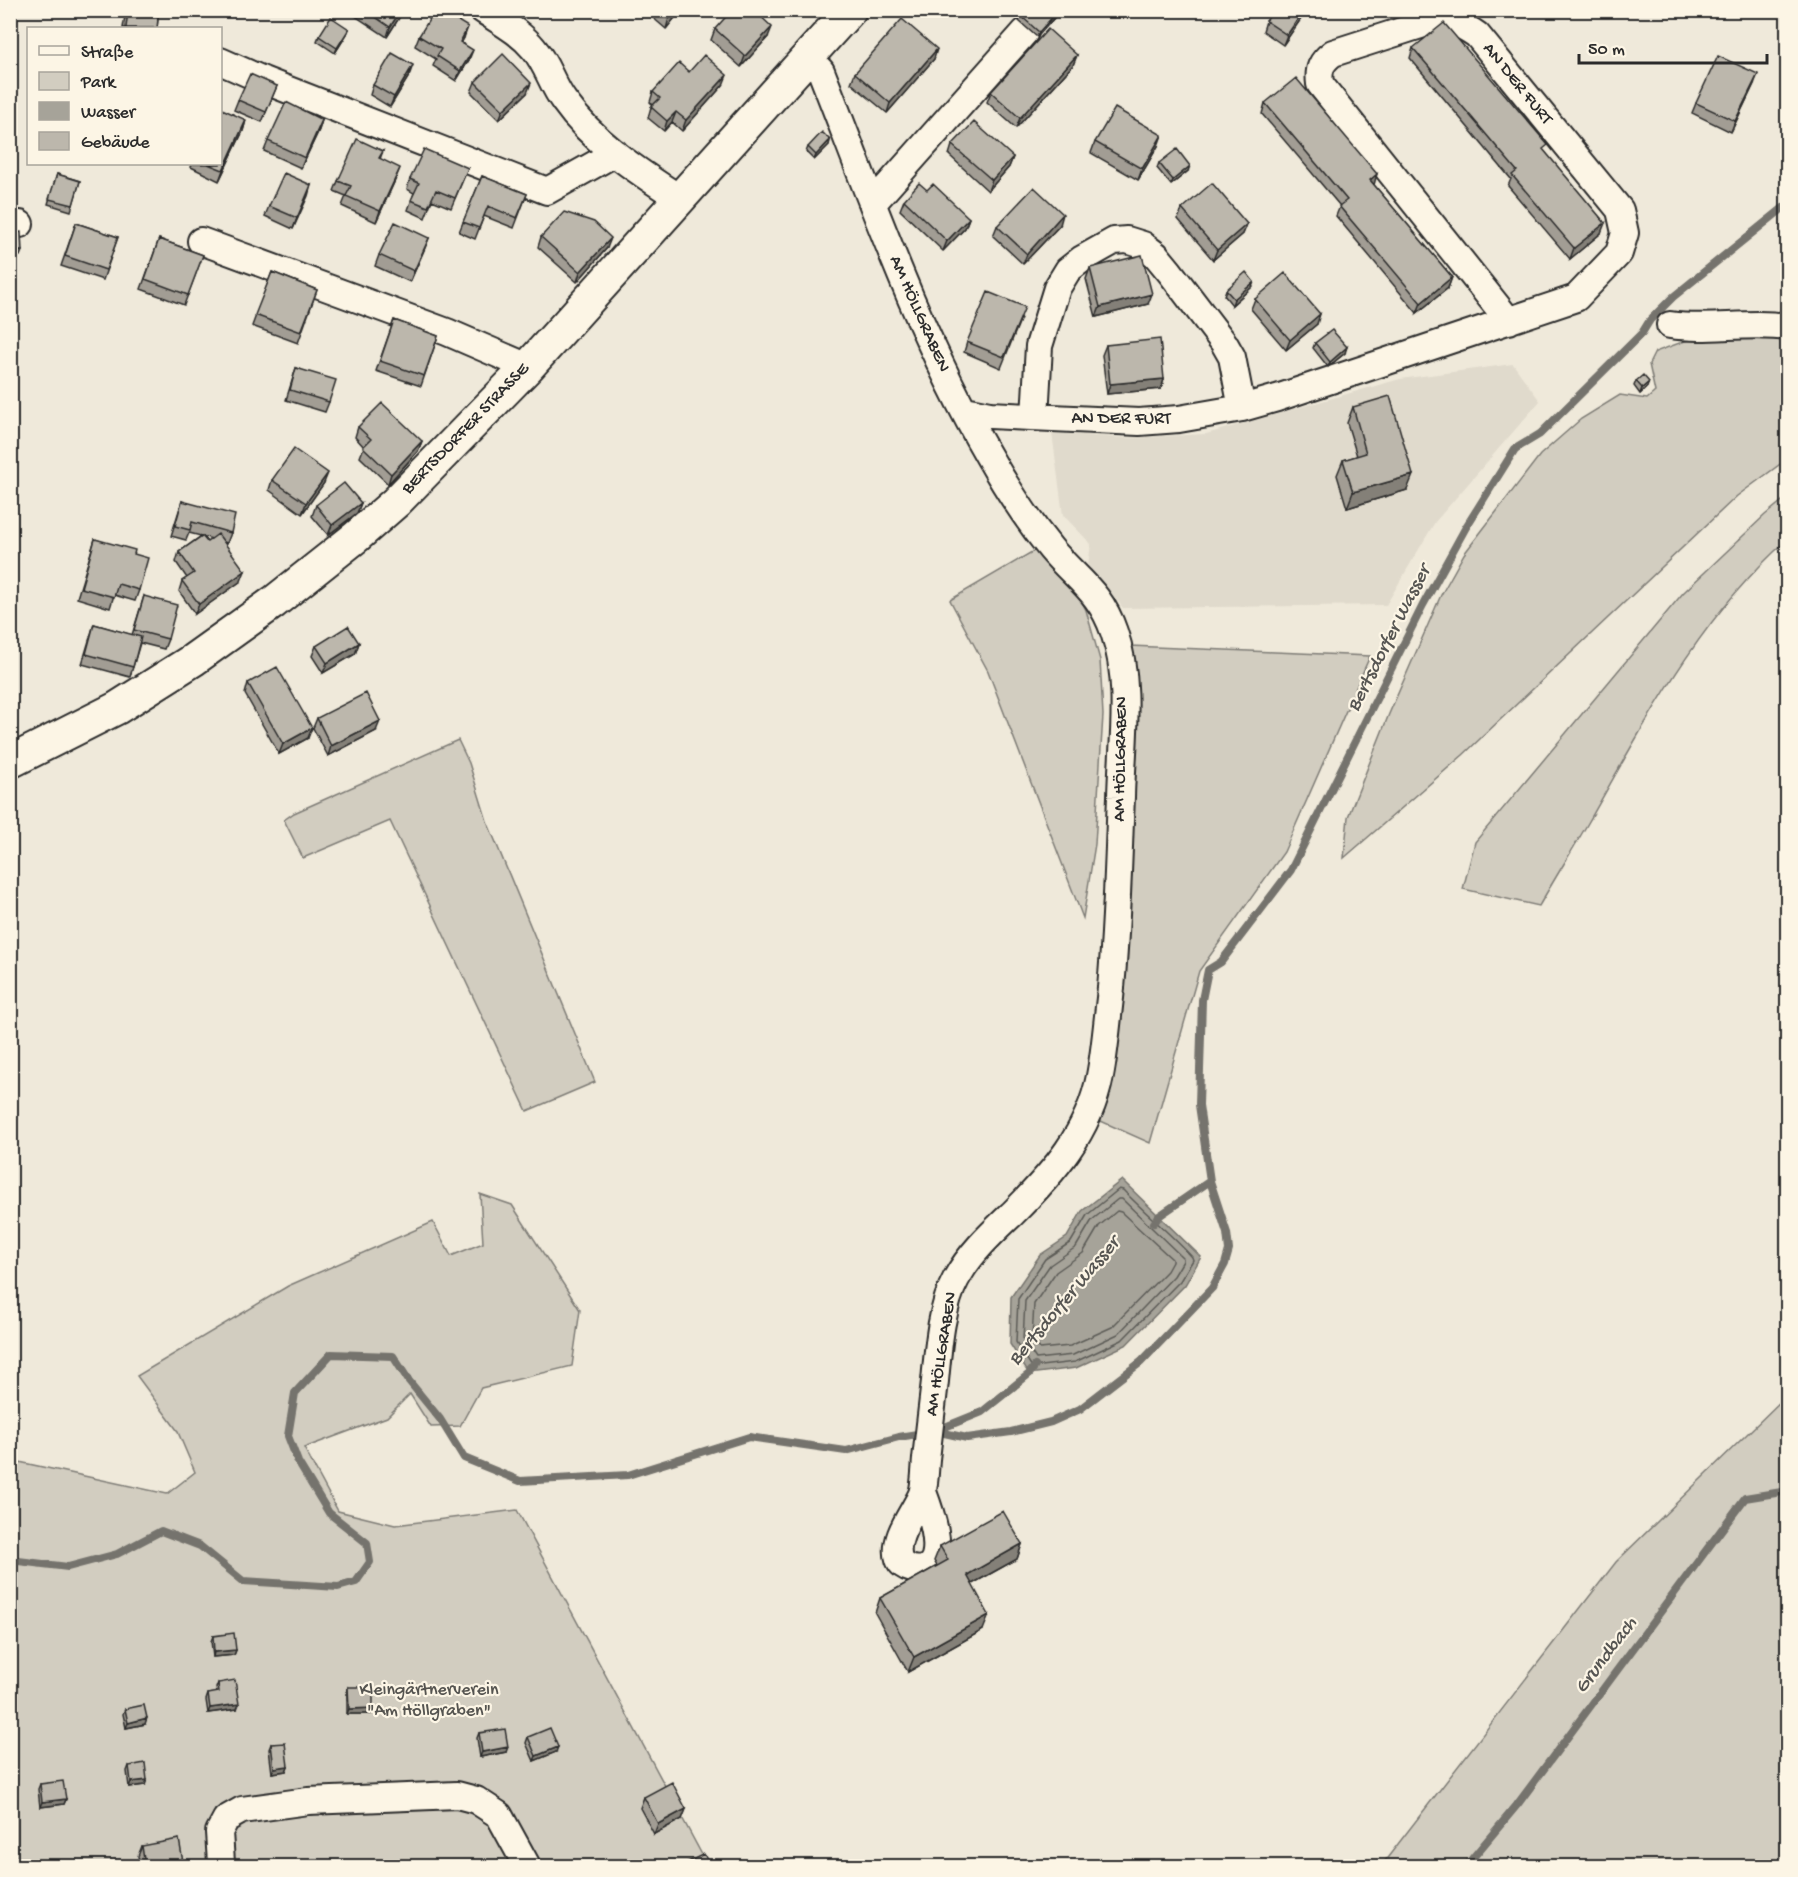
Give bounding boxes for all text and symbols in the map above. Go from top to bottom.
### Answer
legend [27,27,222,165]
scale bar [1579,27,1766,65]
street label: AN DER FURT [1478,39,1557,130]
text: 50 m [1588,40,1625,61]
text: Straße [81,43,134,64]
text: Park [80,73,117,94]
text: Wasser [81,103,137,124]
text: Gebäude [81,133,150,154]
street label: AM HÖLLGRABEN [884,253,954,375]
street label: BERTSDORFER STRASSE [397,358,535,500]
street label: AN DER FURT [1071,409,1172,430]
water label: Bertsdorfer Wasser [1343,559,1439,716]
street label: AM HÖLLGRABEN [1109,696,1133,822]
water label: Bertsdorfer Wasser [1004,1230,1128,1371]
street label: AM HÖLLGRABEN [922,1291,962,1417]
water label: Grundbach [1571,1613,1643,1699]
park label: Kleingärtnerverein "Am Höllgraben" [359,1680,499,1722]

